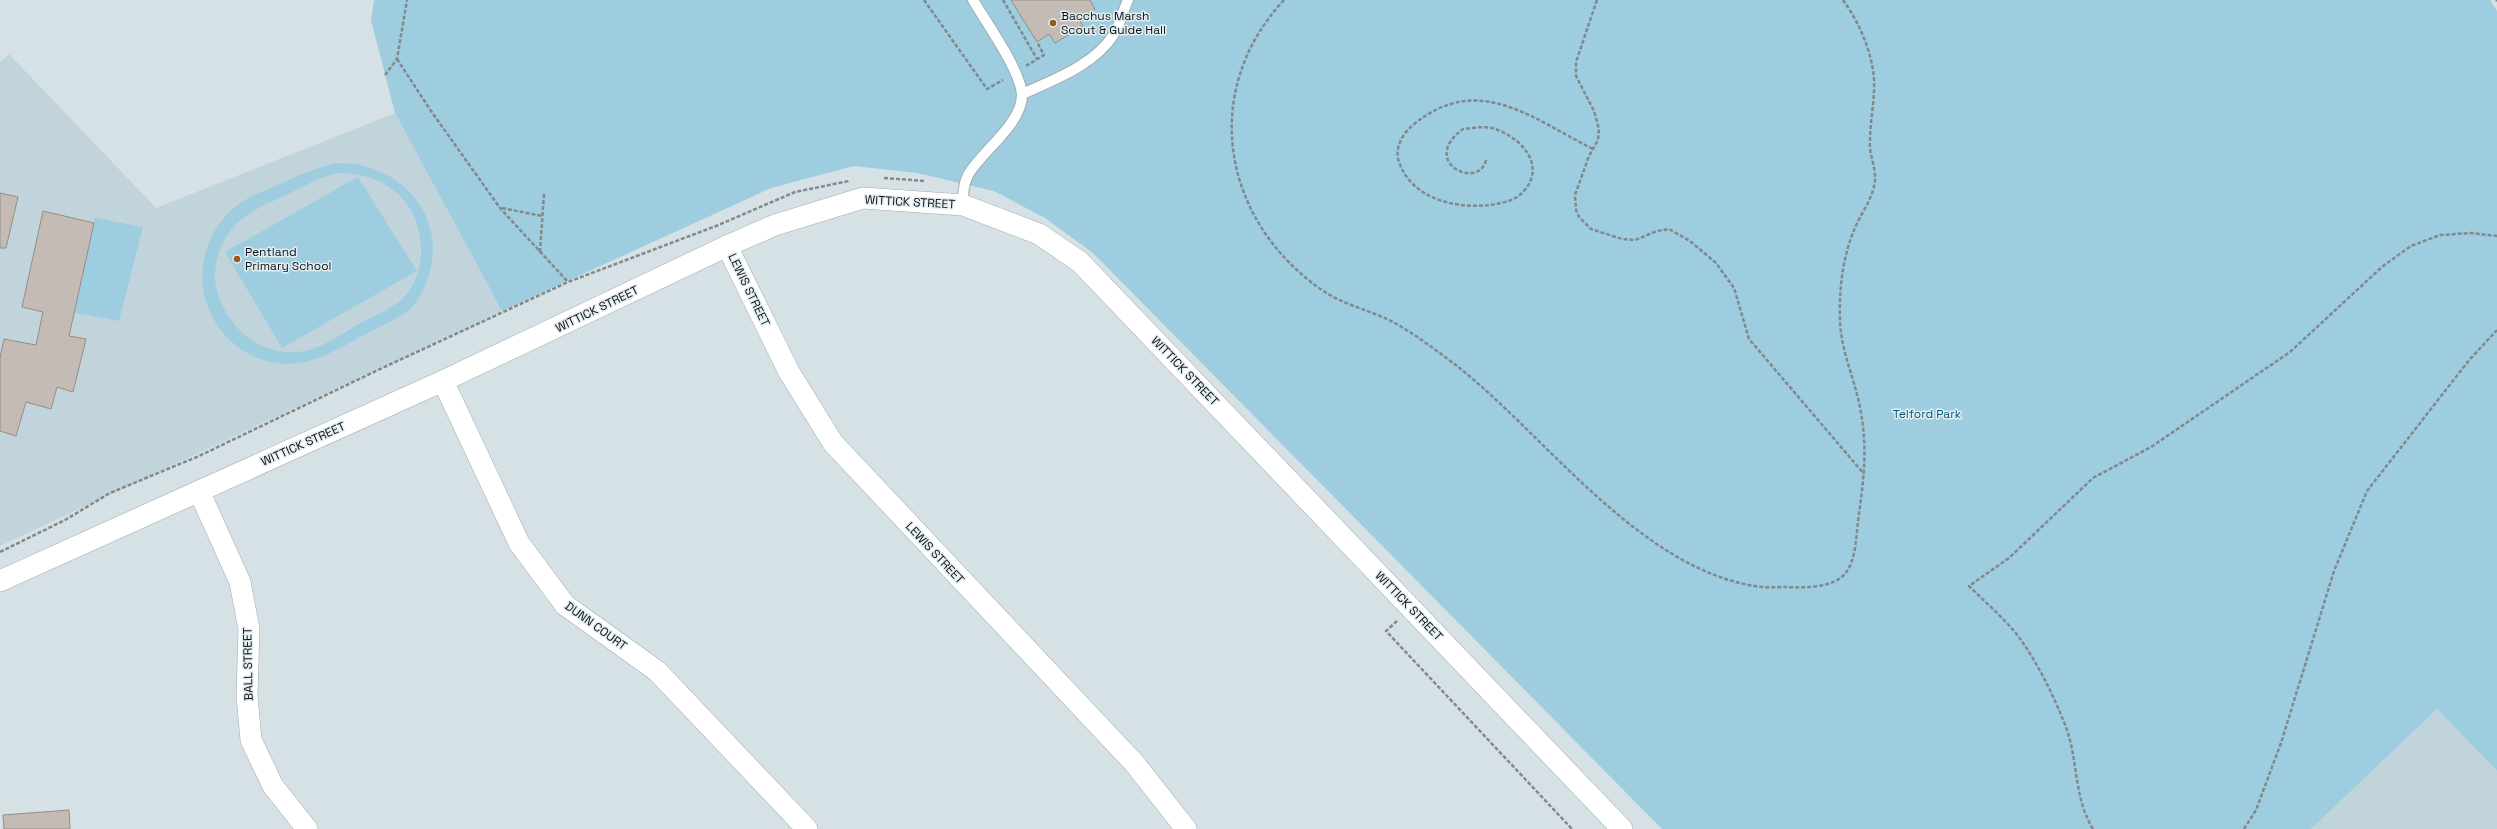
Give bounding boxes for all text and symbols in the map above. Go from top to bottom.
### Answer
place label: Bacchus Marsh Scout & Guide Hall [1061,8,1166,38]
marker: Bacchus Marsh Scout & Guide Hall [1048,18,1058,28]
street label: WITTICK STREET [864,192,956,212]
place label: Pentland Primary School [245,244,332,274]
street label: LEWIS STREET [724,251,774,329]
marker: Pentland Primary School [232,254,242,264]
street label: WITTICK STREET [553,282,641,336]
street label: WITTICK STREET [1148,333,1222,409]
park label: Telford Park [1893,406,1962,422]
street label: WITTICK STREET [258,418,348,470]
street label: LEWIS STREET [902,519,968,587]
street label: WITTICK STREET [1372,568,1446,644]
street label: DUNN COURT [562,598,630,654]
street label: BALL STREET [239,627,257,701]

